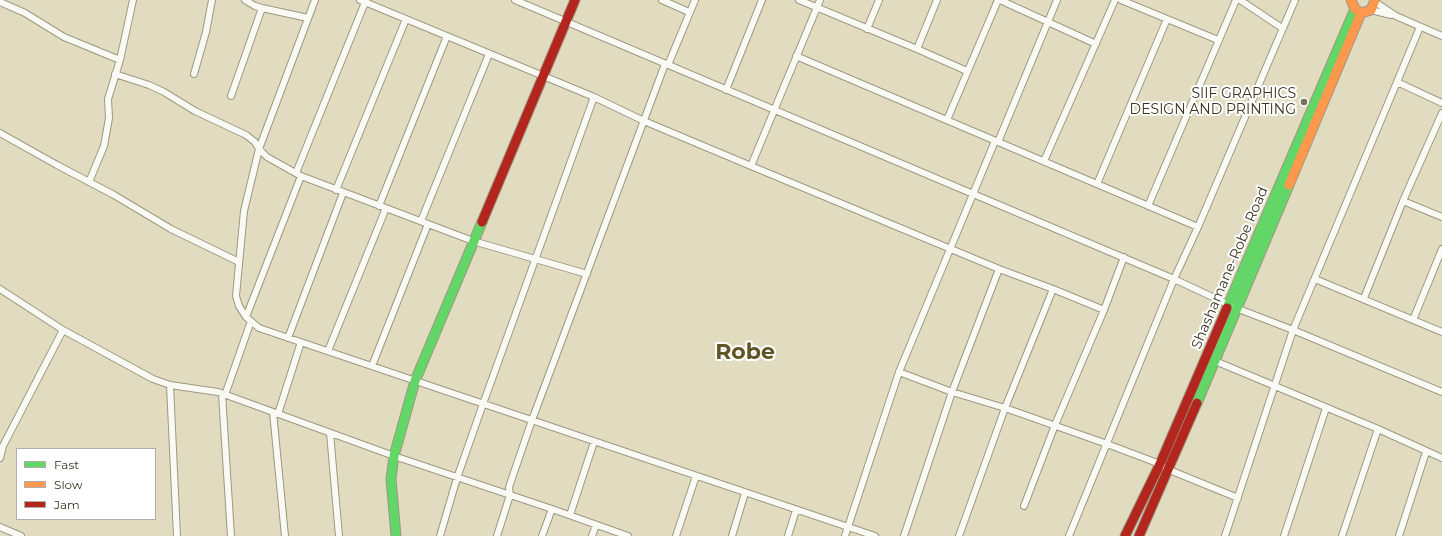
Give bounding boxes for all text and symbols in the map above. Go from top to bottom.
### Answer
place label: SIIF GRAPHICS DESIGN AND PRINTING [1130,86,1296,118]
marker: SIIF GRAPHICS DESIGN AND PRINTING [1299,97,1309,107]
street label: Shashamane-Robe Road [1188,184,1272,352]
district label: Robe [715,340,775,366]
legend [16,448,156,520]
text: Fast [54,457,79,472]
text: Slow [54,477,83,492]
text: Jam [54,497,80,512]

